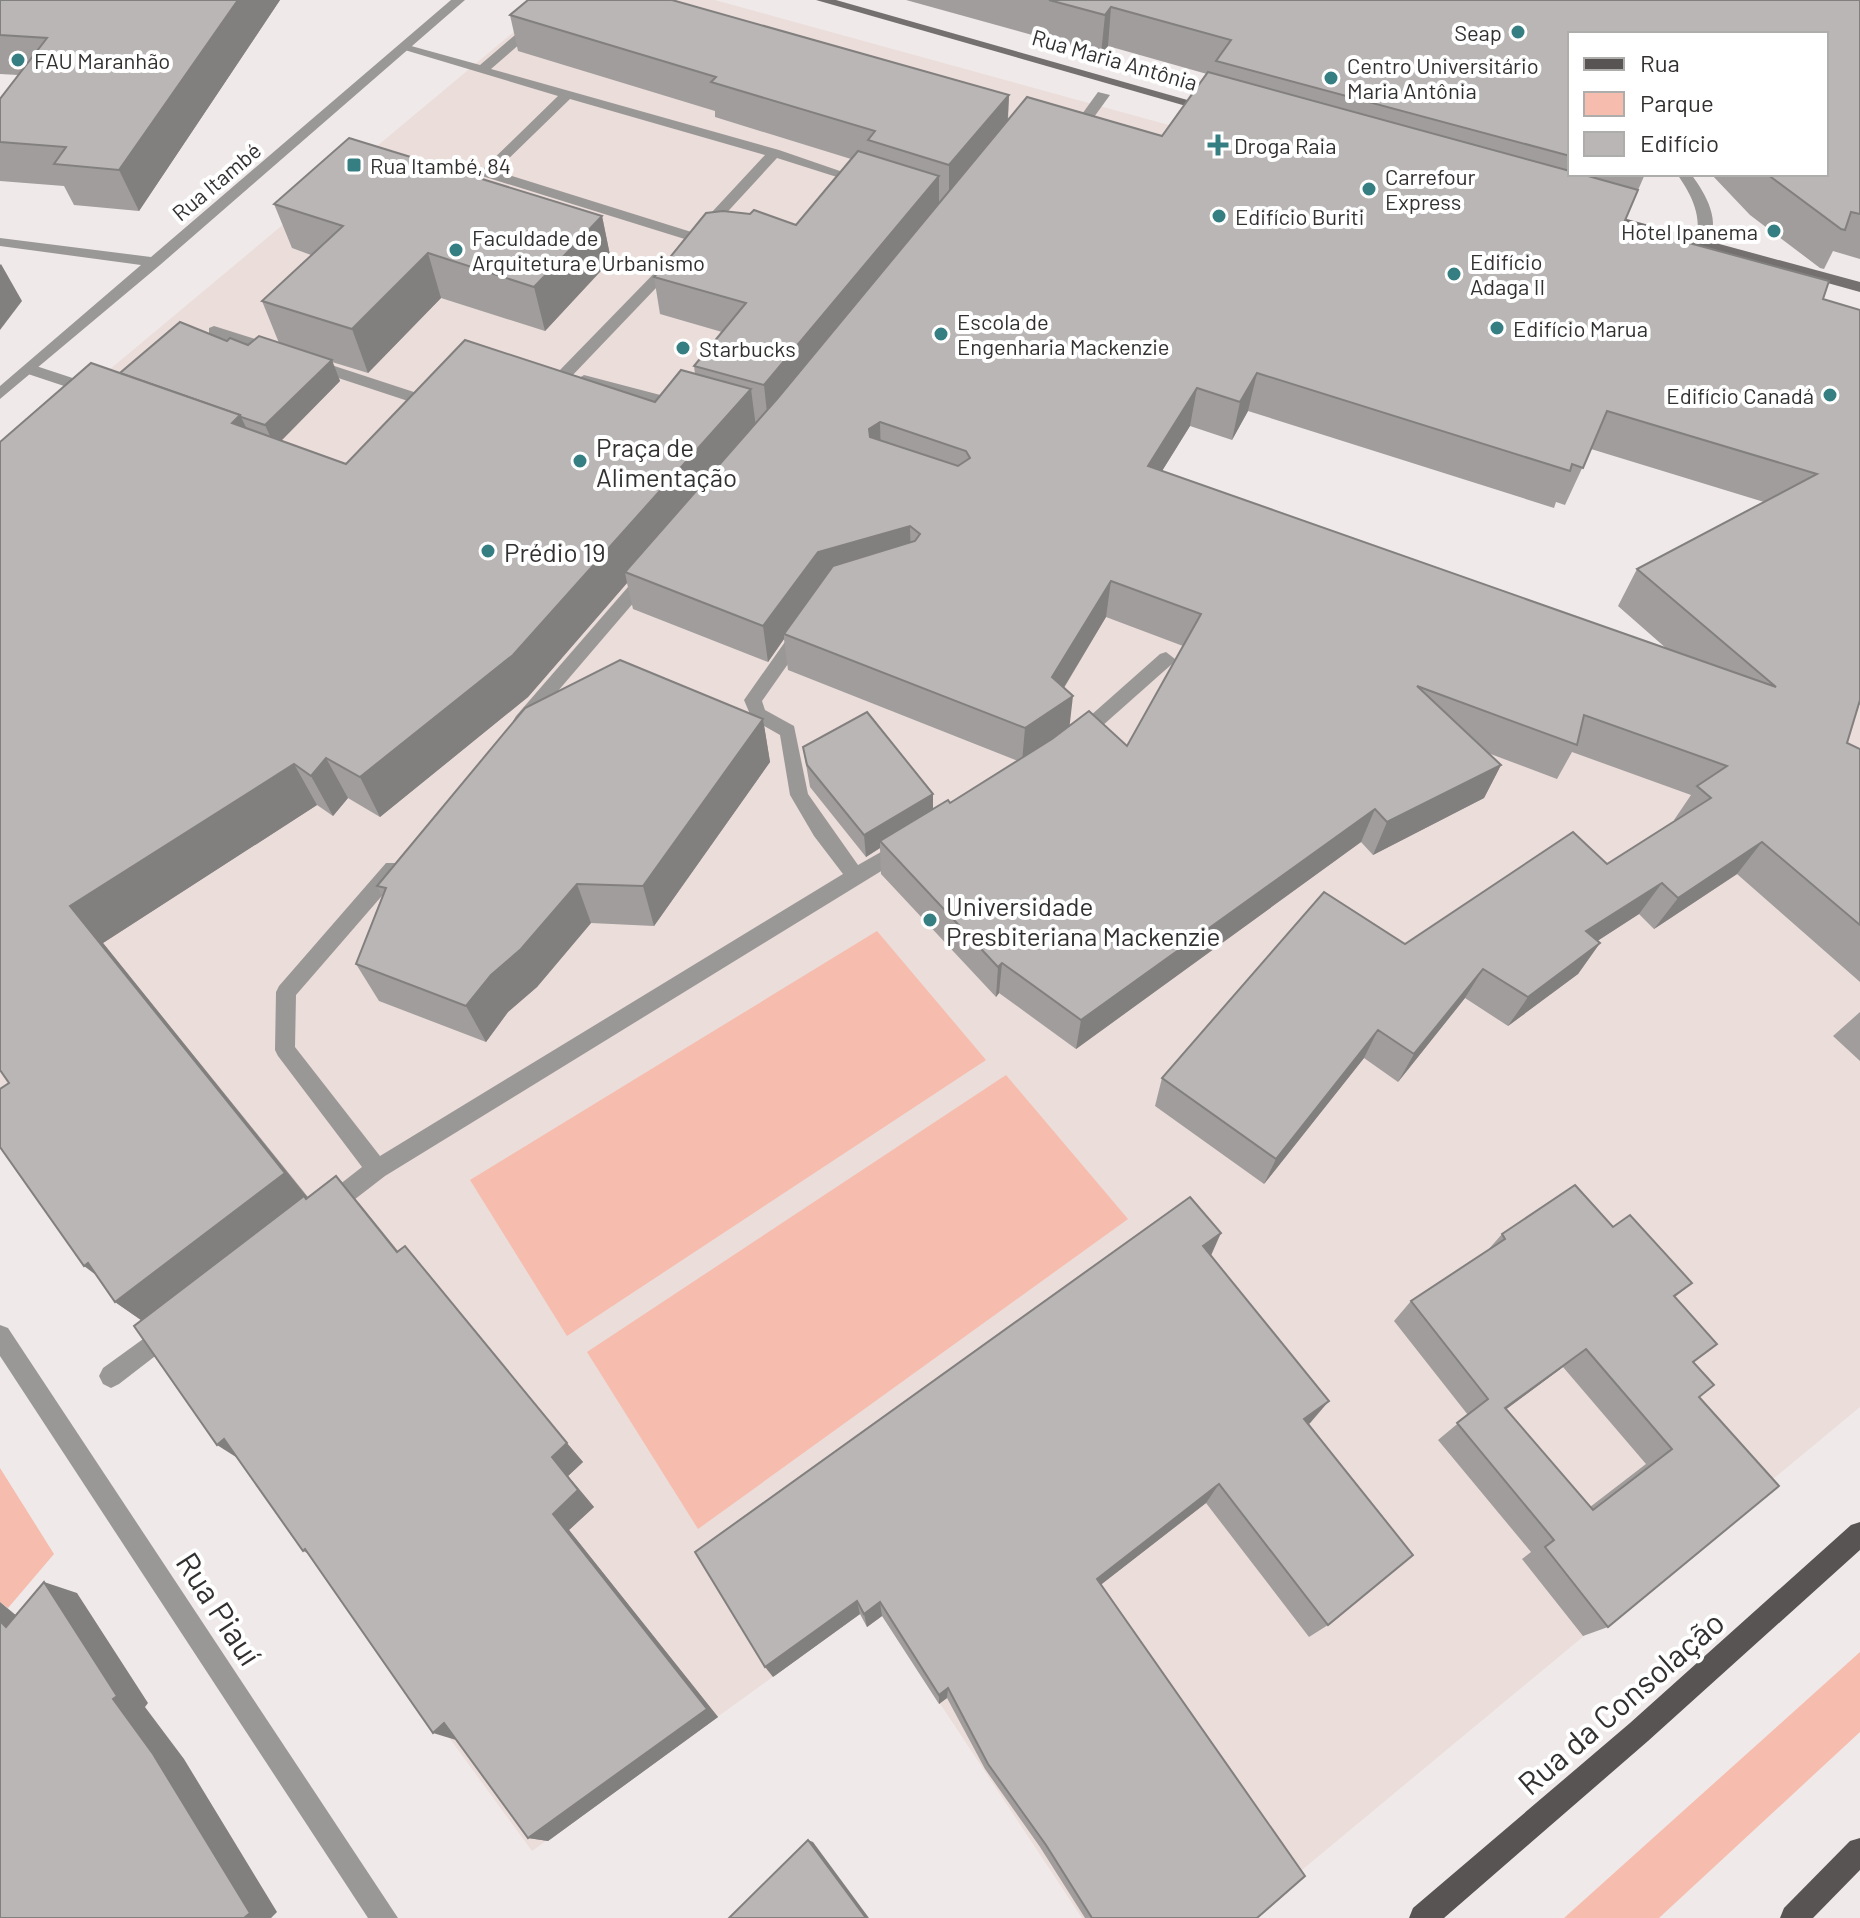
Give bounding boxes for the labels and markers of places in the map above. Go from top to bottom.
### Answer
place label: Seap [1454,19,1502,45]
marker: Seap [1509,23,1527,41]
place label: FAU Maranhão [34,47,170,73]
marker: FAU Maranhão [9,51,27,69]
place label: Centro Universitário Maria Antônia [1347,52,1539,103]
marker: Centro Universitário Maria Antônia [1322,69,1340,87]
place label: Droga Raia [1234,132,1336,158]
marker: Droga Raia [1209,136,1227,154]
place label: Rua Itambé, 84 [370,152,511,178]
marker: Rua Itambé, 84 [345,156,363,174]
place label: Carrefour Express [1385,163,1476,214]
marker: Carrefour Express [1360,180,1378,198]
place label: Edifício Buriti [1235,203,1364,229]
marker: Edifício Buriti [1210,207,1228,225]
place label: Hotel Ipanema [1621,218,1758,244]
marker: Hotel Ipanema [1765,222,1783,240]
place label: Faculdade de Arquitetura e Urbanismo [472,224,705,275]
marker: Faculdade de Arquitetura e Urbanismo [447,241,465,259]
place label: Edifício Adaga II [1470,248,1545,299]
marker: Edifício Adaga II [1445,265,1463,283]
place label: Escola de Engenharia Mackenzie [957,308,1170,359]
place label: Edifício Marua [1513,315,1648,341]
marker: Edifício Marua [1488,319,1506,337]
marker: Escola de Engenharia Mackenzie [932,325,950,343]
place label: Starbucks [699,335,796,361]
marker: Starbucks [674,339,692,357]
place label: Edifício Canadá [1666,382,1814,408]
marker: Edifício Canadá [1821,386,1839,404]
place label: Praça de Alimentação [596,431,737,492]
marker: Praça de Alimentação [571,452,589,470]
place label: Prédio 19 [504,536,605,567]
marker: Prédio 19 [479,542,497,560]
place label: Universidade Presbiteriana Mackenzie [946,890,1220,951]
marker: Universidade Presbiteriana Mackenzie [921,911,939,929]

